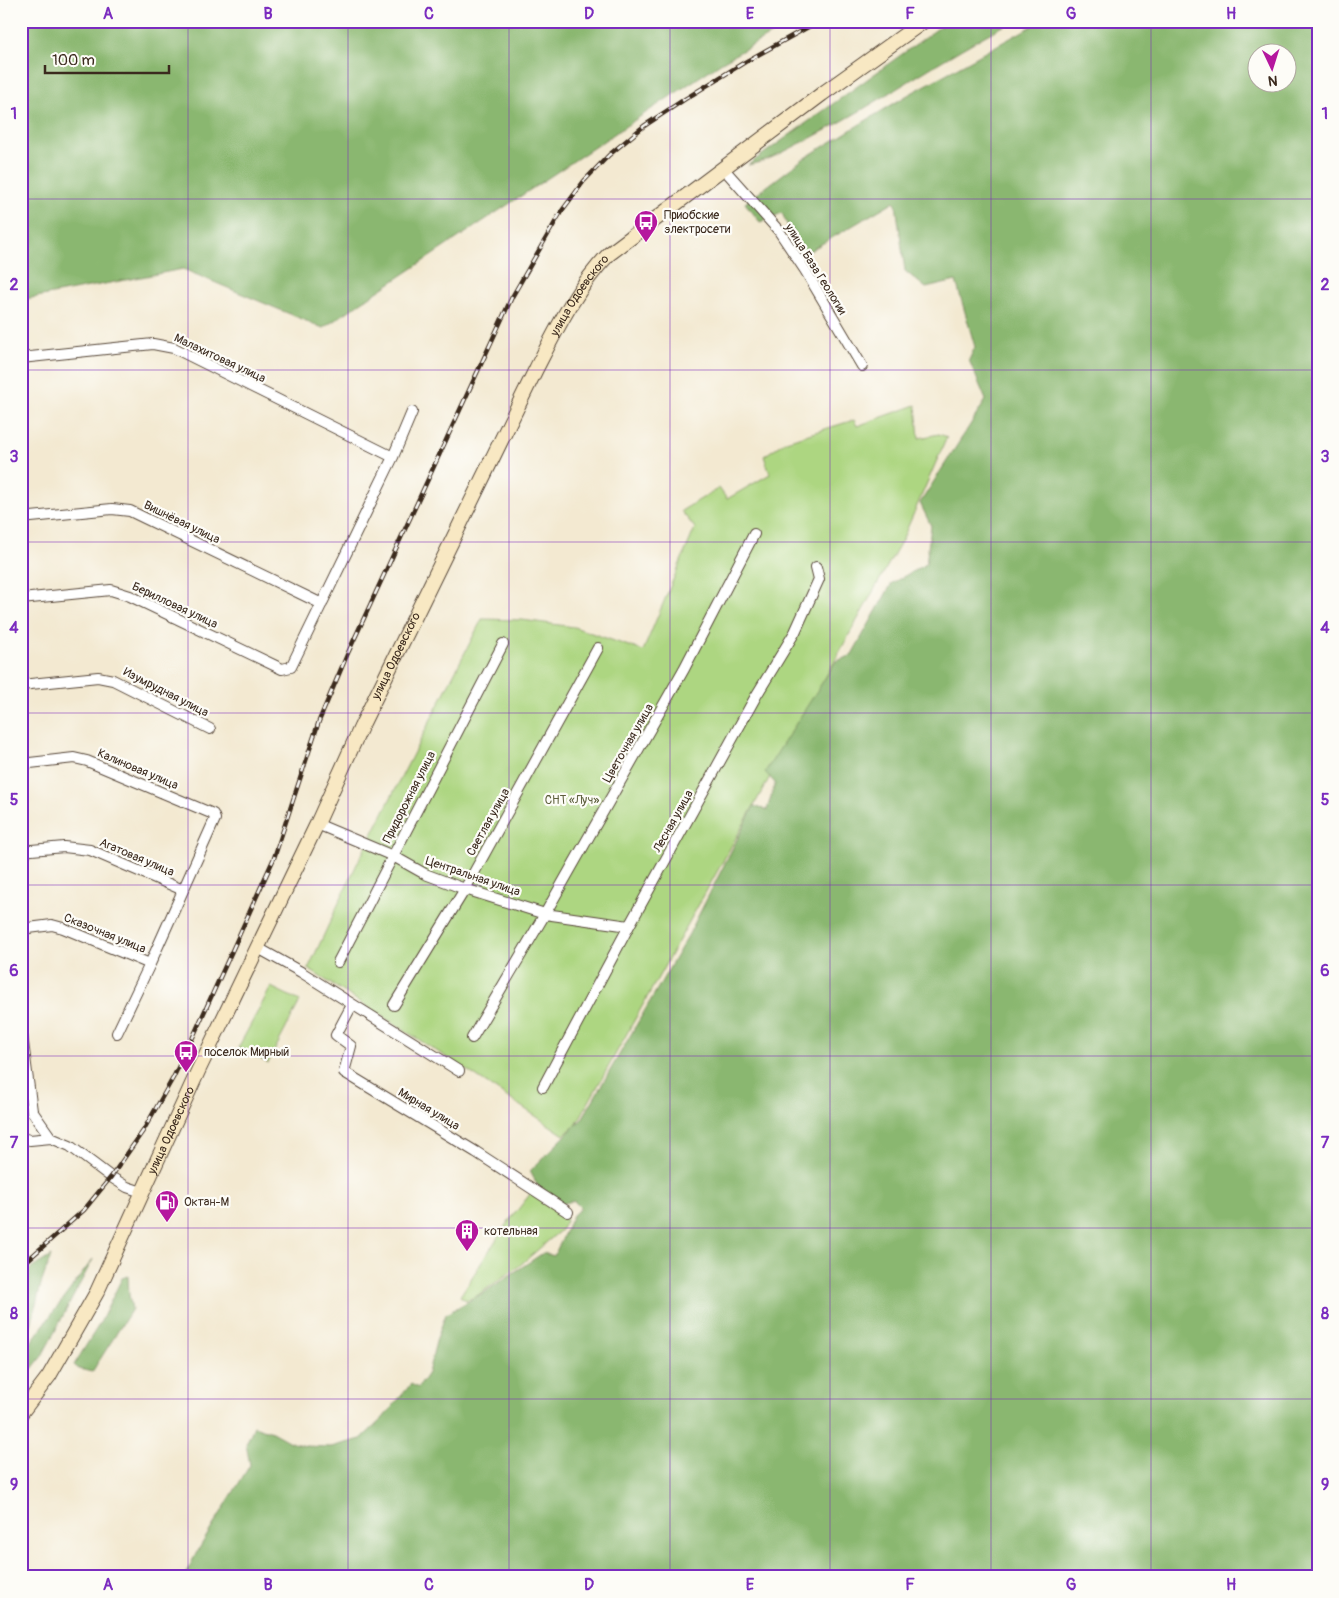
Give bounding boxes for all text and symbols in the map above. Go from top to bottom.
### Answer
text: A [103,4,114,24]
text: B [263,4,273,24]
text: C [424,4,434,24]
text: D [584,4,594,24]
text: E [746,4,755,24]
text: F [905,4,915,24]
text: G [1066,4,1077,24]
text: H [1226,4,1236,24]
scale bar [45,42,169,74]
north arrow [1246,42,1296,92]
text: 100 m [52,51,95,70]
text: N [1268,72,1278,89]
text: 1 [11,104,17,124]
text: 1 [1322,104,1328,124]
place label: Приобские электросети [664,208,731,237]
bus stop icon: Приобские электросети [633,209,659,243]
street label: улица База Геологии [781,220,850,318]
street label: улица Одоевского [547,251,613,340]
text: 2 [10,275,19,295]
text: 2 [1321,275,1330,295]
street label: Малахитовая улица [172,331,268,386]
text: 3 [10,447,19,467]
text: 3 [1321,447,1330,467]
street label: Вишнёвая улица [141,498,223,547]
street label: Берилловая улица [130,579,220,632]
street label: улица Одоевского [368,610,424,703]
text: 4 [9,618,19,638]
text: 4 [1320,618,1330,638]
street label: Изумрудная улица [121,664,211,721]
street label: Цветочная улица [600,701,657,785]
street label: Калиновая улица [95,746,181,793]
street label: Придорожная улица [380,748,439,846]
street label: Светлая улица [464,785,513,859]
street label: Лесная улица [650,787,697,856]
text: 5 [10,790,19,810]
text: 5 [1321,790,1330,810]
park label: СНТ «Луч» [545,793,599,808]
street label: Агатовая улица [97,835,177,880]
street label: Центральная улица [423,853,523,900]
street label: Сказочная улица [62,910,148,957]
text: 6 [9,961,19,981]
text: 6 [1320,961,1330,981]
bus stop icon: поселок Мирный [173,1039,199,1073]
place label: поселок Мирный [204,1045,289,1060]
street label: улица Одоевского [144,1084,198,1178]
street label: Мирная улица [395,1085,463,1134]
text: 7 [10,1133,19,1153]
text: 7 [1321,1133,1330,1153]
fuel station icon: Октан-М [154,1189,180,1223]
place label: Октан-М [184,1195,230,1210]
building icon: котельная [454,1218,480,1252]
place label: котельная [484,1224,538,1239]
text: 8 [10,1304,18,1324]
text: 8 [1321,1304,1329,1324]
text: 9 [10,1475,18,1495]
text: 9 [1321,1475,1329,1495]
text: A [103,1575,114,1595]
text: B [263,1575,273,1595]
text: C [424,1575,434,1595]
text: D [584,1575,594,1595]
text: E [746,1575,755,1595]
text: F [905,1575,915,1595]
text: G [1066,1575,1077,1595]
text: H [1226,1575,1236,1595]

